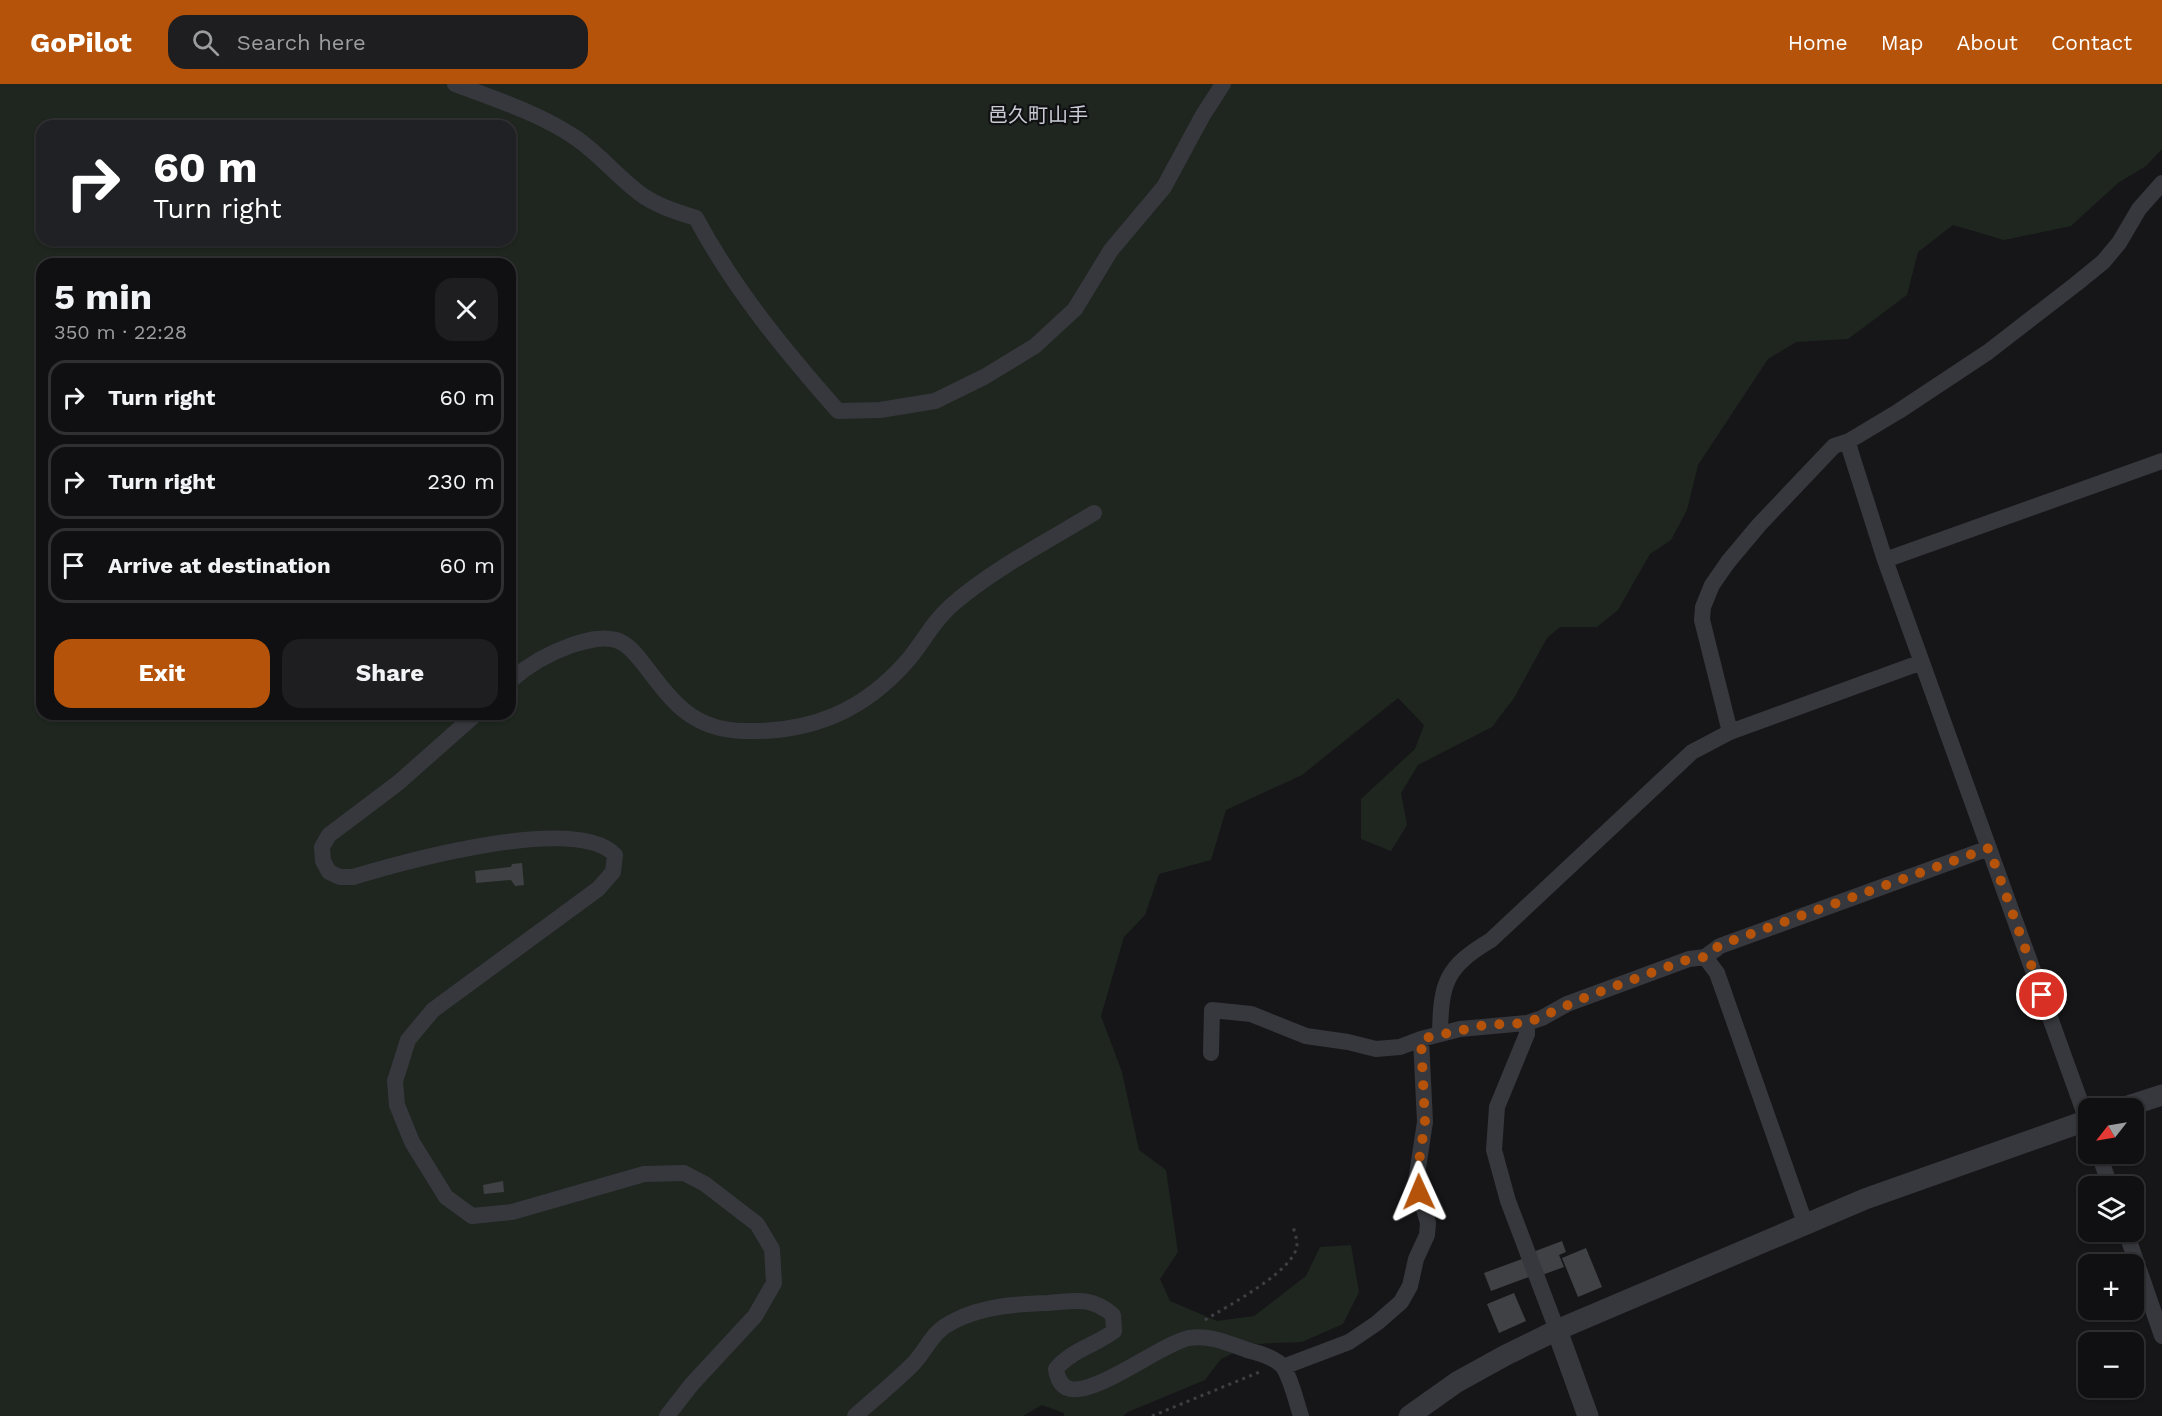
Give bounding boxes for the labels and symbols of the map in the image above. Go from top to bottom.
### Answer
district label: 邑久町山手 [988,103,1088,127]
pin [2016,969,2067,1020]
north arrow [2078,1098,2144,1164]
position arrow [1387,1160,1451,1224]

